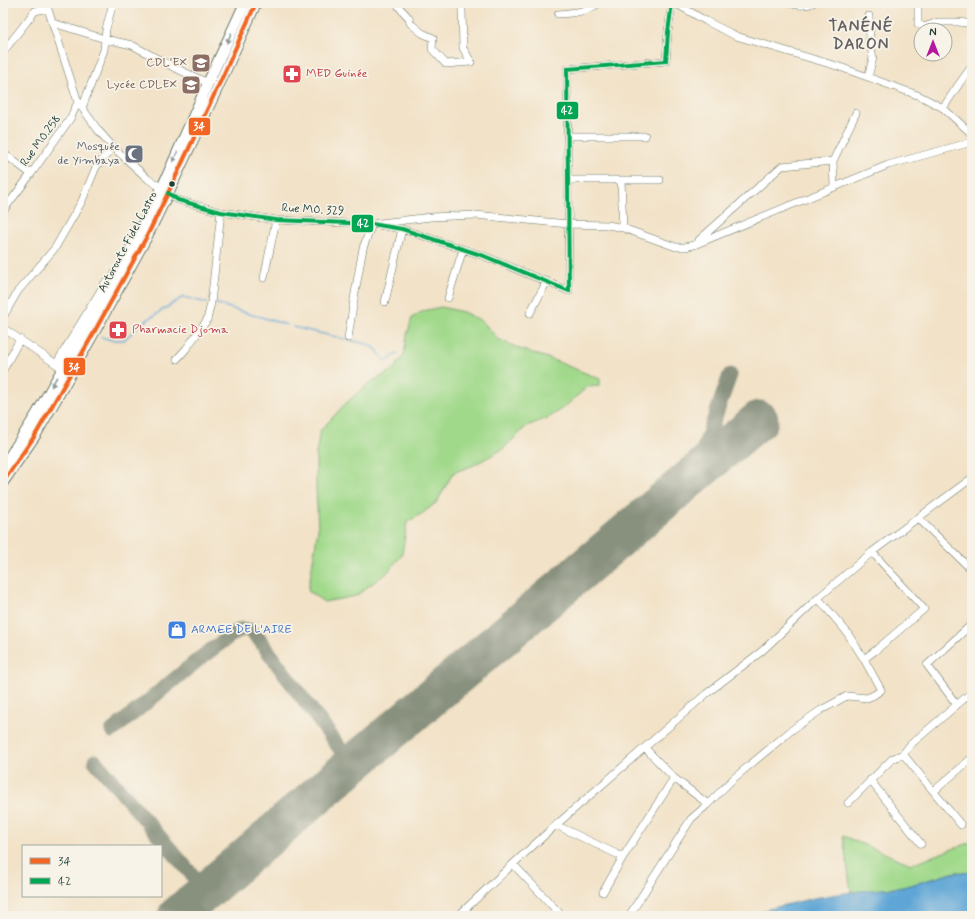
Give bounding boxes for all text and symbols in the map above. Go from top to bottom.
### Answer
district label: TANÉNÉ DARON [829,15,893,55]
north arrow [913,22,953,62]
text: N [929,26,937,40]
one-way arrow [226,33,232,44]
school or university icon: CDL'EX [190,52,212,74]
place label: CDL'EX [146,55,187,71]
pharmacy icon: MED Guinée [281,63,303,85]
place label: MED Guinée [306,66,368,82]
school or university icon: Lycée CDLEX [180,74,202,96]
place label: Lycée CDLEX [107,77,177,93]
line badge: 42 [556,101,579,120]
text: 42 [561,104,573,118]
street label: Rue MO.258 [17,112,65,170]
line badge: 34 [188,117,211,136]
text: 34 [193,120,205,134]
place label: Mosquée de Yimbaya [58,139,120,169]
mosque icon: Mosquée de Yimbaya [123,143,145,165]
one-way arrow [172,151,178,163]
unlabelled marker [167,179,177,189]
street label: Autoroute Fidel Castro [95,188,162,295]
street label: Rue MO. 329 [281,200,345,220]
line badge: 42 [351,214,374,233]
text: 42 [357,217,369,231]
pharmacy icon: Pharmacie Djoma [107,319,129,341]
place label: Pharmacie Djoma [132,322,229,338]
line badge: 34 [63,357,86,376]
text: 34 [68,361,80,375]
one-way arrow [51,376,58,388]
shop icon: ARMEE DE L'AIRE [166,619,188,641]
place label: ARMEE DE L'AIRE [191,622,292,638]
legend [22,845,162,897]
text: 34 [58,854,71,870]
text: 42 [58,874,71,890]

